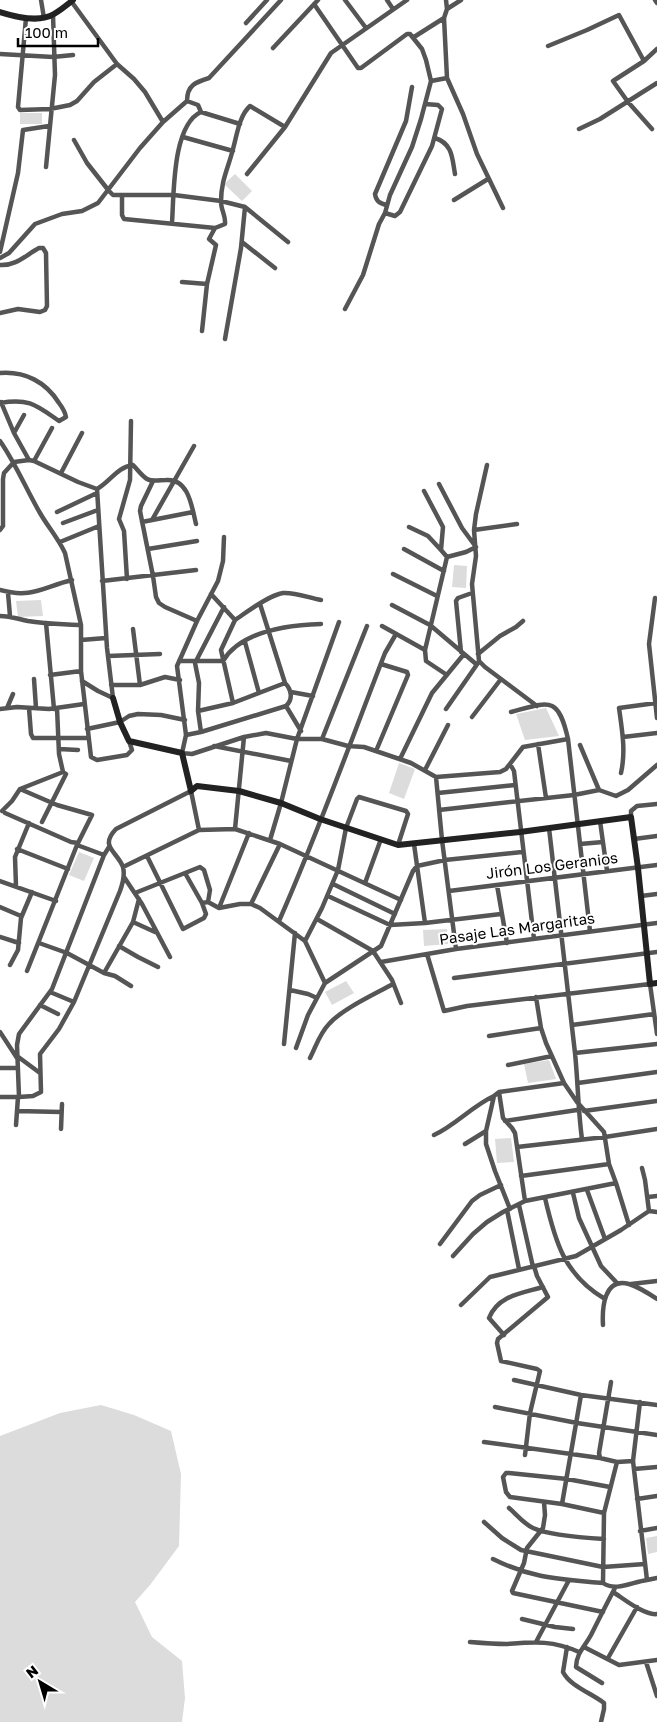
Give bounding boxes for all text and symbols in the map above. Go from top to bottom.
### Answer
scale bar [18,15,98,47]
text: 100 m [25,23,68,41]
street label: Jirón Los Geranios [485,848,619,882]
street label: Pasaje Las Margaritas [438,908,596,948]
north arrow [15,1657,65,1707]
text: N [22,1661,41,1681]

